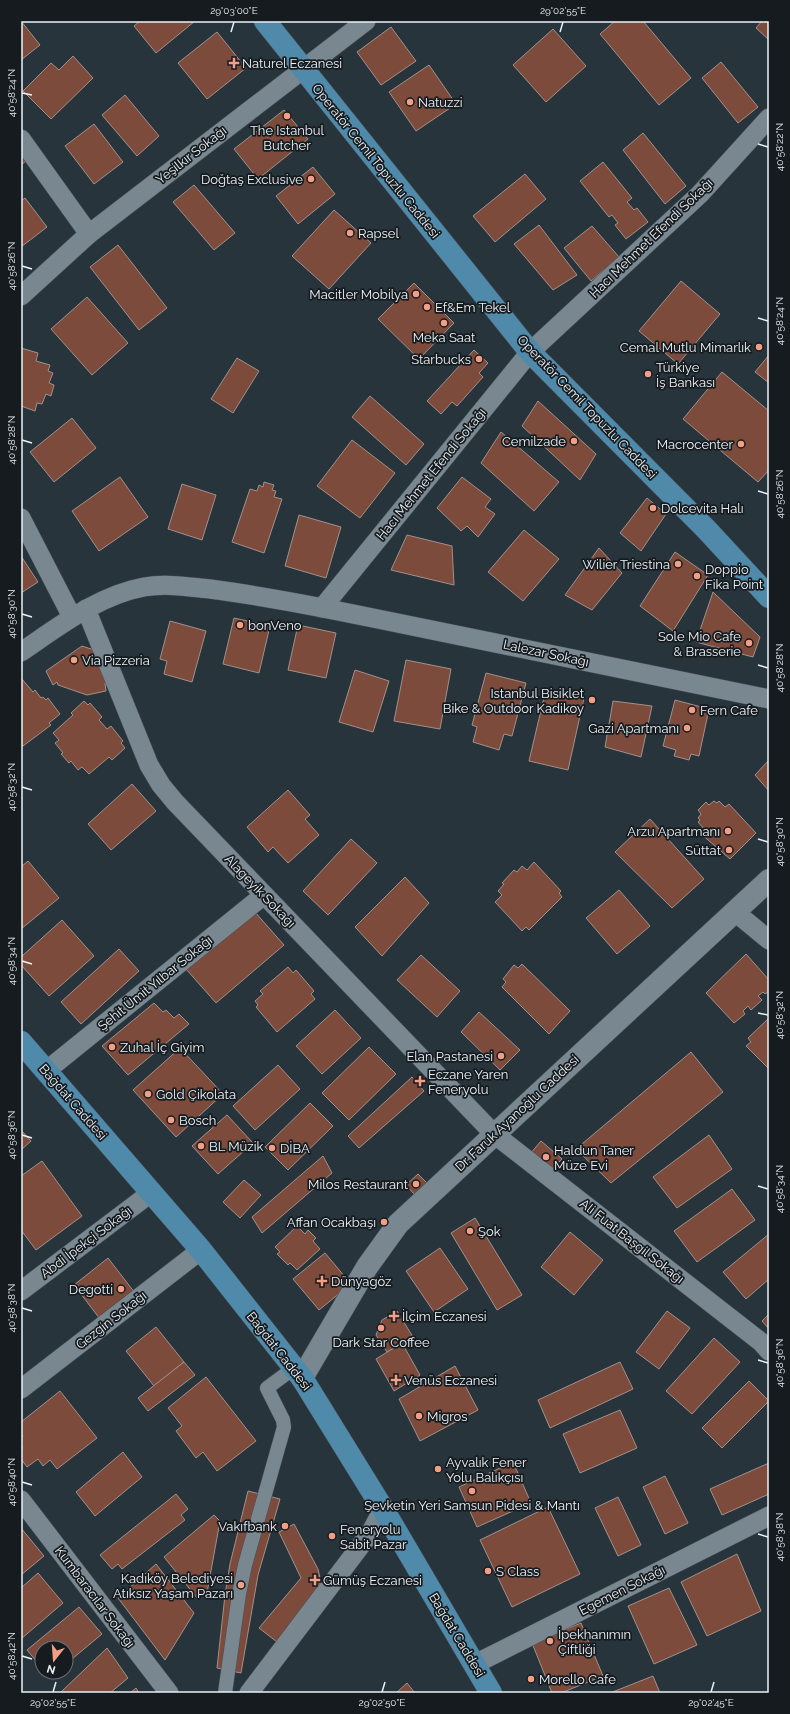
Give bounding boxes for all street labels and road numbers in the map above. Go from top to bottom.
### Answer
street label: Operatör Cemil Topuzlu Caddesi [309,81,443,241]
street label: Yeşilkır Sokağı [153,123,229,187]
street label: Hacı Mehmet Efendi Sokağı [586,175,716,301]
street label: Operatör Cemil Topuzlu Caddesi [514,332,660,482]
street label: Hacı Mehmet Efendi Sokağı [373,405,489,543]
street label: Lalezar Sokağı [502,637,590,669]
street label: Alageyik Sokağı [221,851,299,931]
street label: Şehit Ümit Yılbar Sokağı [94,932,215,1034]
street label: Dr. Faruk Ayanoğlu Caddesi [452,1052,582,1174]
street label: Bağdat Caddesi [36,1061,110,1143]
street label: Ali Fuat Başgil Sokağı [577,1196,687,1286]
street label: Abdi İpekçi Sokağı [37,1202,135,1281]
street label: Gezgin Sokağı [73,1288,149,1352]
street label: Bağdat Caddesi [244,1309,314,1393]
street label: Kumbaracılar Sokağı [52,1543,138,1651]
street label: Egemen Sokağı [577,1562,667,1618]
street label: Bağdat Caddesi [426,1590,488,1680]

